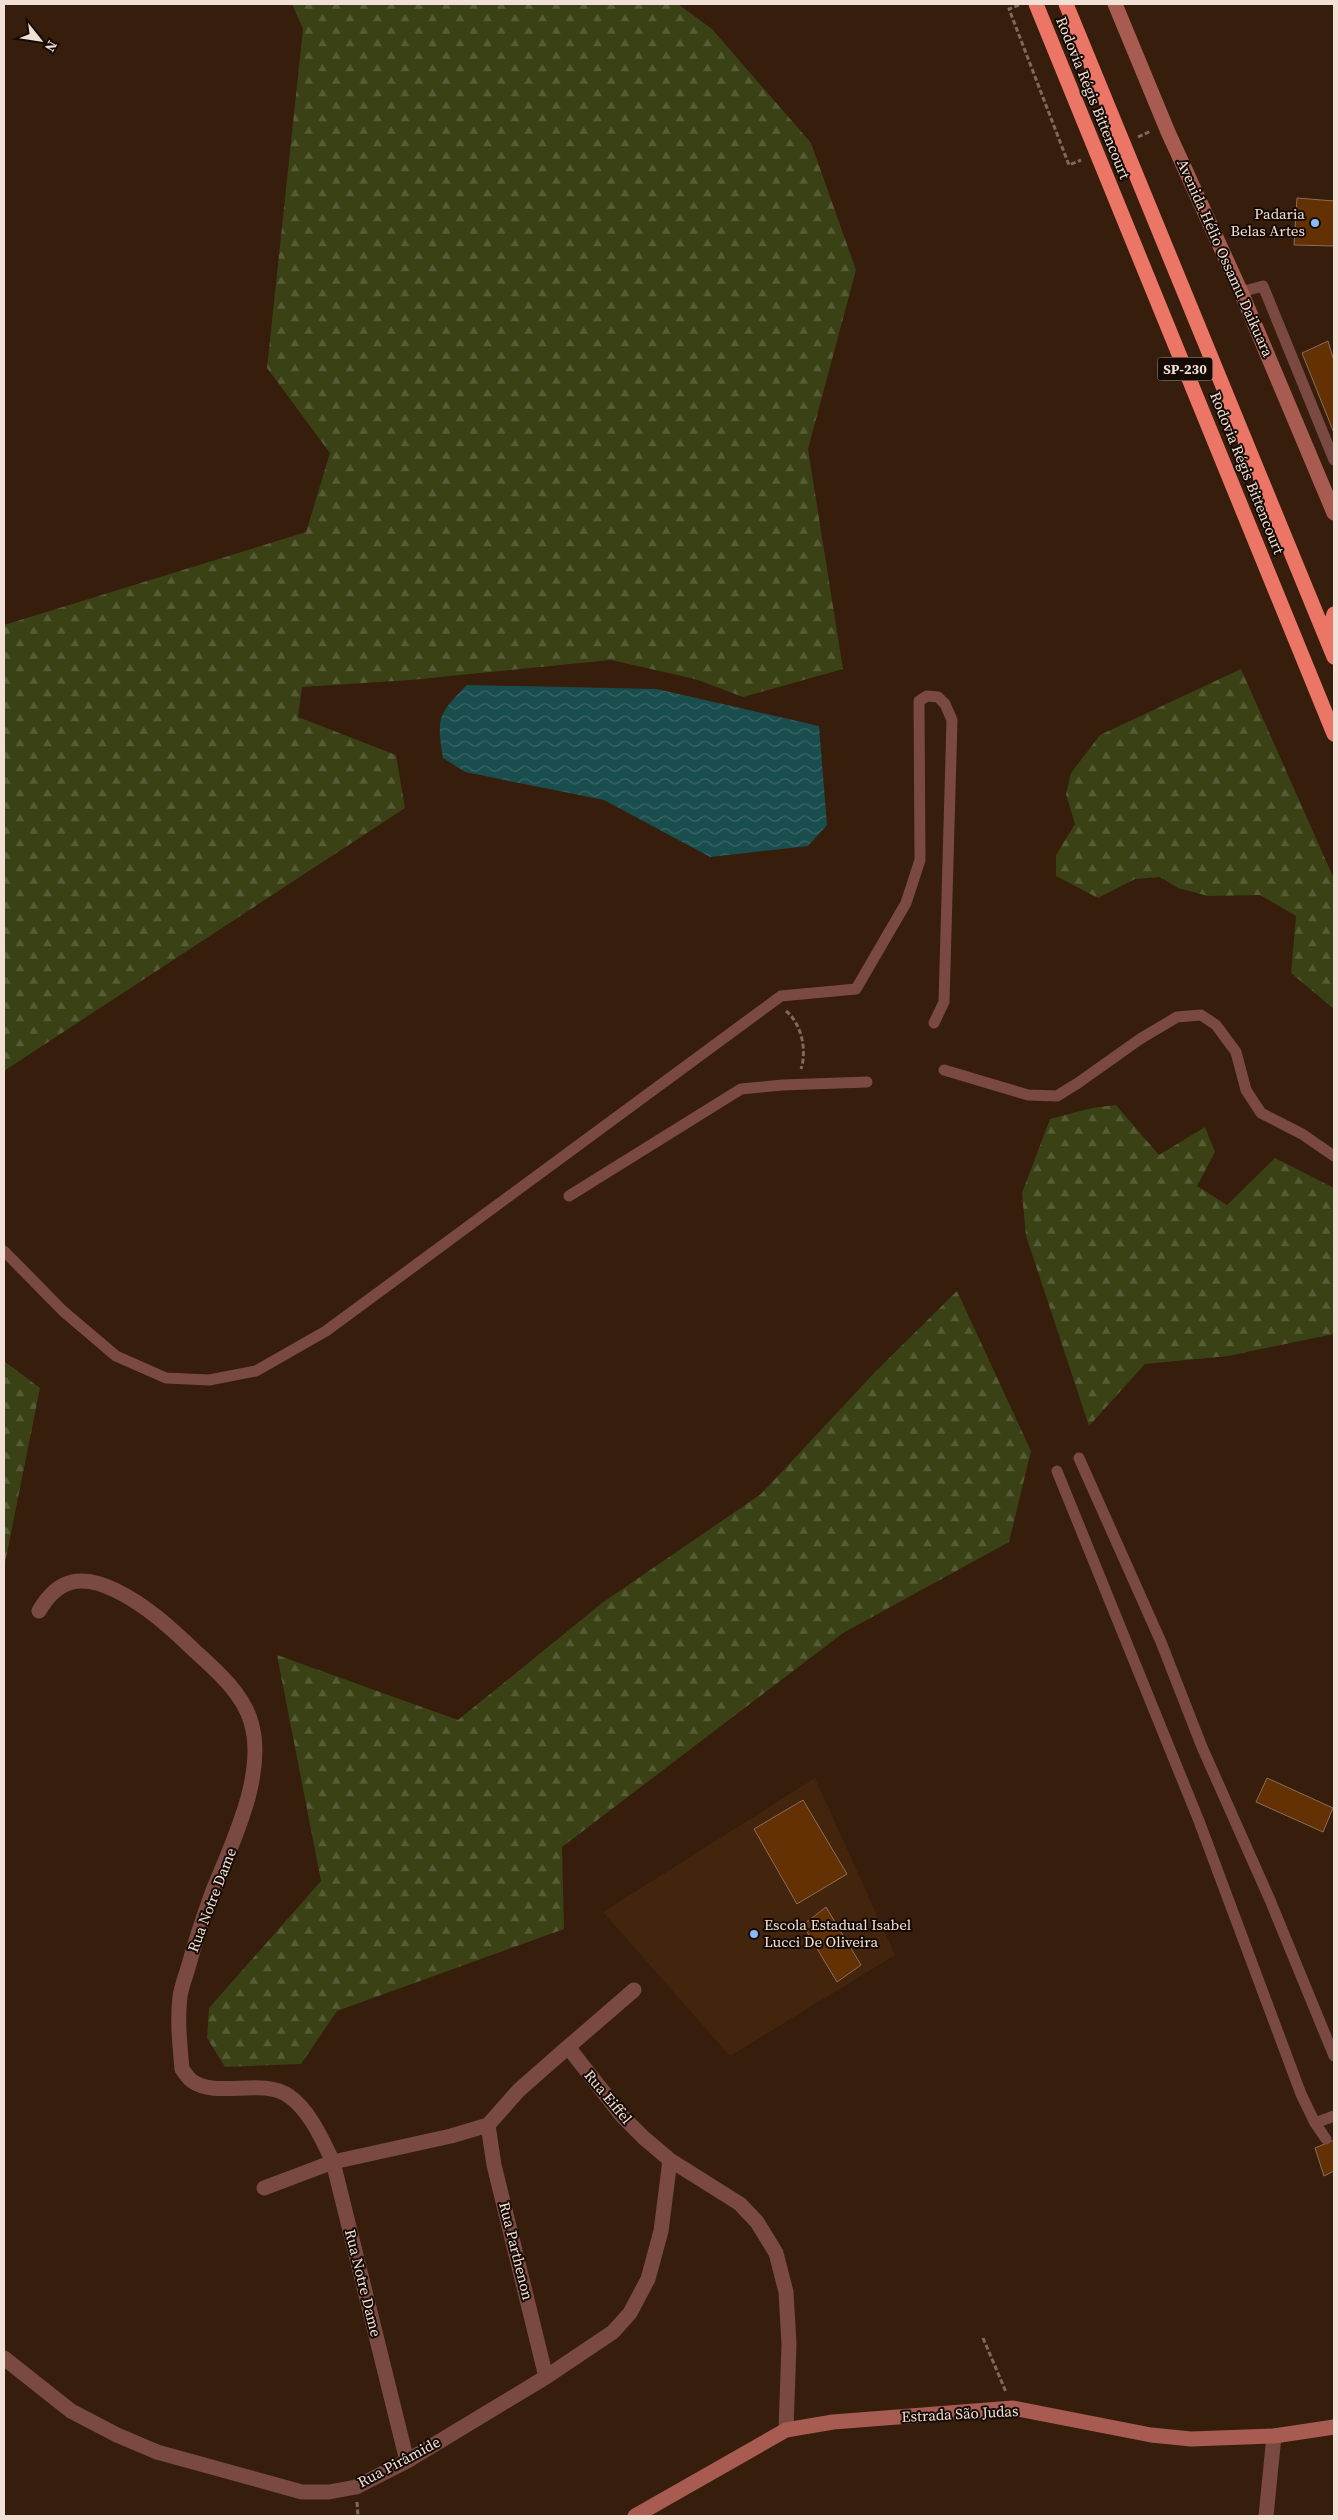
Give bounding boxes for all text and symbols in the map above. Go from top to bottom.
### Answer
street label: Rodovia Régis Bittencourt [1051,13,1136,182]
north arrow [15,15,65,65]
text: N [40,37,62,56]
street label: Avenida Hélio Ossamu Daikuara [1172,155,1279,360]
place label: Padaria Belas Artes [1230,203,1305,241]
marker: Padaria Belas Artes [1309,217,1321,229]
road number: SP-230 [1158,358,1212,380]
street label: Rodovia Régis Bittencourt [1205,388,1290,557]
street label: Rua Notre Dame [182,1844,241,1955]
place label: Escola Estadual Isabel Lucci De Oliveira [764,1914,912,1952]
marker: Escola Estadual Isabel Lucci De Oliveira [748,1928,760,1940]
street label: Rua Eiffel [580,2065,638,2129]
street label: Rua Parthenon [494,2200,539,2302]
street label: Rua Notre Dame [340,2227,387,2339]
street label: Estrada São Judas [901,2400,1019,2427]
street label: Rua Pirâmide [354,2431,444,2492]

